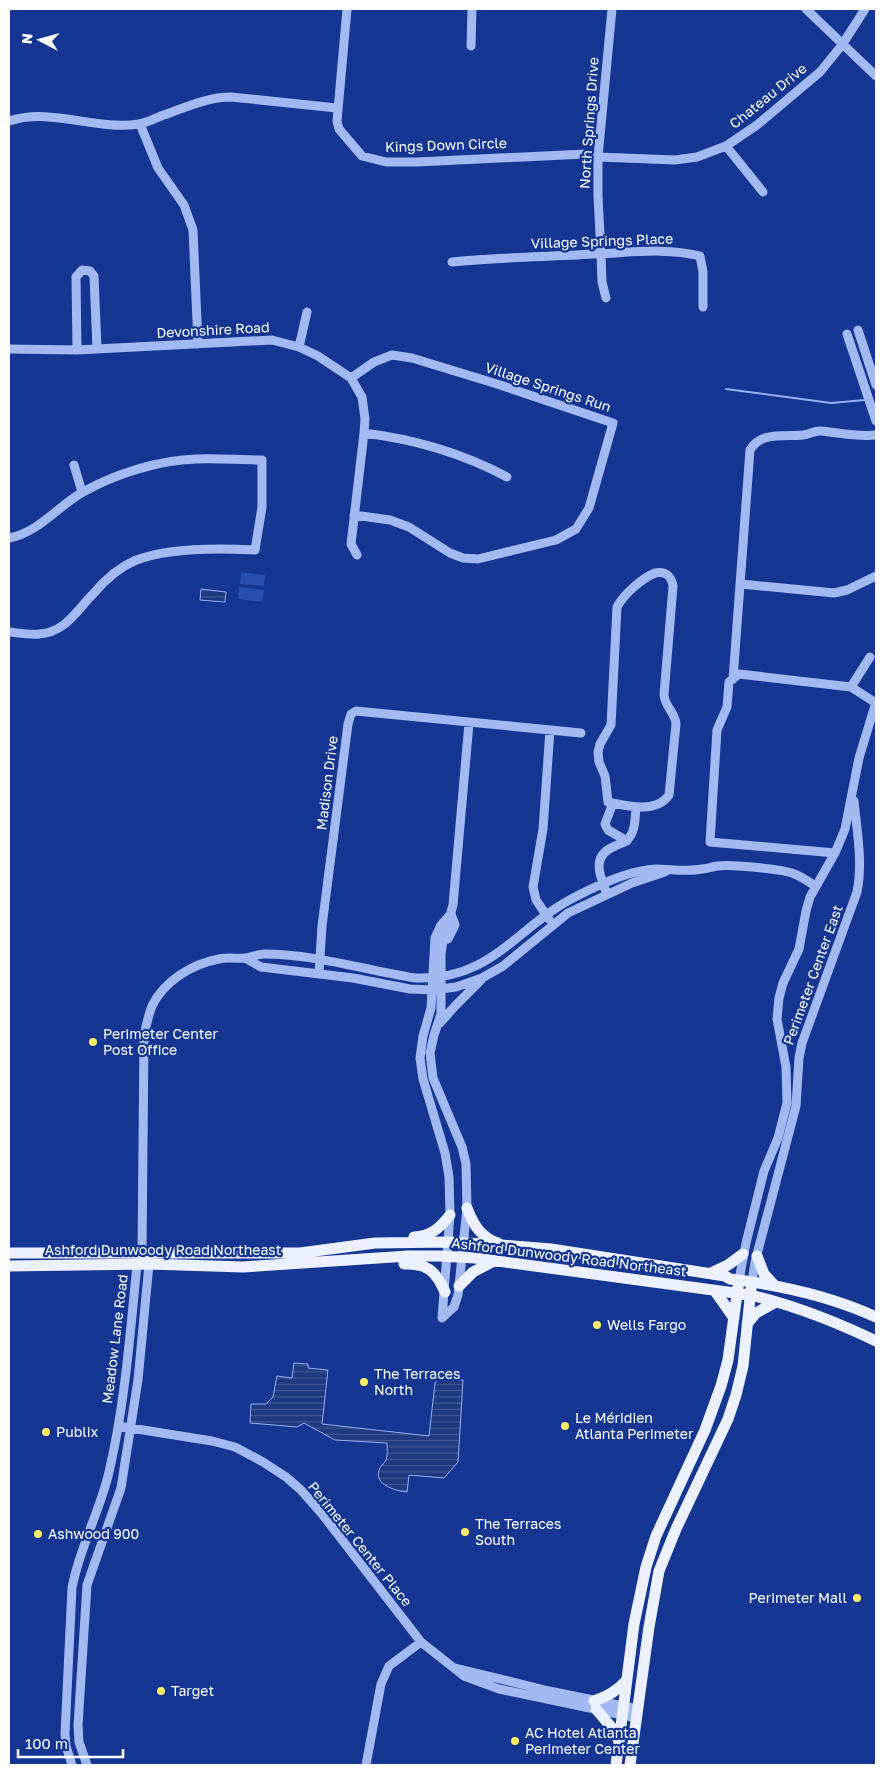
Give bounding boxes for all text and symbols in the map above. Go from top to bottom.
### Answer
north arrow [15,15,65,65]
text: N [18,32,36,45]
street label: North Springs Drive [575,56,602,189]
street label: Chateau Drive [726,59,810,132]
street label: Kings Down Circle [385,134,507,155]
street label: Village Springs Place [530,230,673,251]
street label: Devonshire Road [156,318,270,341]
street label: Village Springs Run [483,358,613,415]
street label: Madison Drive [312,735,341,831]
street label: Perimeter Center East [779,903,846,1047]
place label: Perimeter Center Post Office [103,1025,218,1058]
marker: Perimeter Center Post Office [87,1036,99,1048]
street label: Ashford Dunwoody Road Northeast [451,1234,688,1279]
street label: Ashford Dunwoody Road Northeast [45,1241,281,1258]
street label: Meadow Lane Road [98,1273,131,1405]
place label: Wells Fargo [607,1316,686,1333]
marker: Wells Fargo [591,1319,603,1331]
place label: The Terraces North [374,1365,460,1398]
marker: The Terraces North [358,1376,370,1388]
place label: Le Méridien Atlanta Perimeter [575,1409,694,1442]
marker: Le Méridien Atlanta Perimeter [559,1420,571,1432]
place label: Publix [56,1423,98,1440]
marker: Publix [40,1426,52,1438]
street label: Perimeter Center Place [305,1478,416,1610]
place label: The Terraces South [475,1515,561,1548]
place label: Ashwood 900 [48,1525,139,1542]
marker: The Terraces South [459,1526,471,1538]
marker: Ashwood 900 [32,1528,44,1540]
place label: Perimeter Mall [749,1589,847,1606]
marker: Perimeter Mall [851,1592,863,1604]
place label: Target [171,1682,214,1699]
marker: Target [155,1685,167,1697]
place label: AC Hotel Atlanta Perimeter Center [525,1724,640,1757]
scale bar [18,1726,122,1758]
text: 100 m [25,1734,68,1752]
marker: AC Hotel Atlanta Perimeter Center [509,1735,521,1747]

